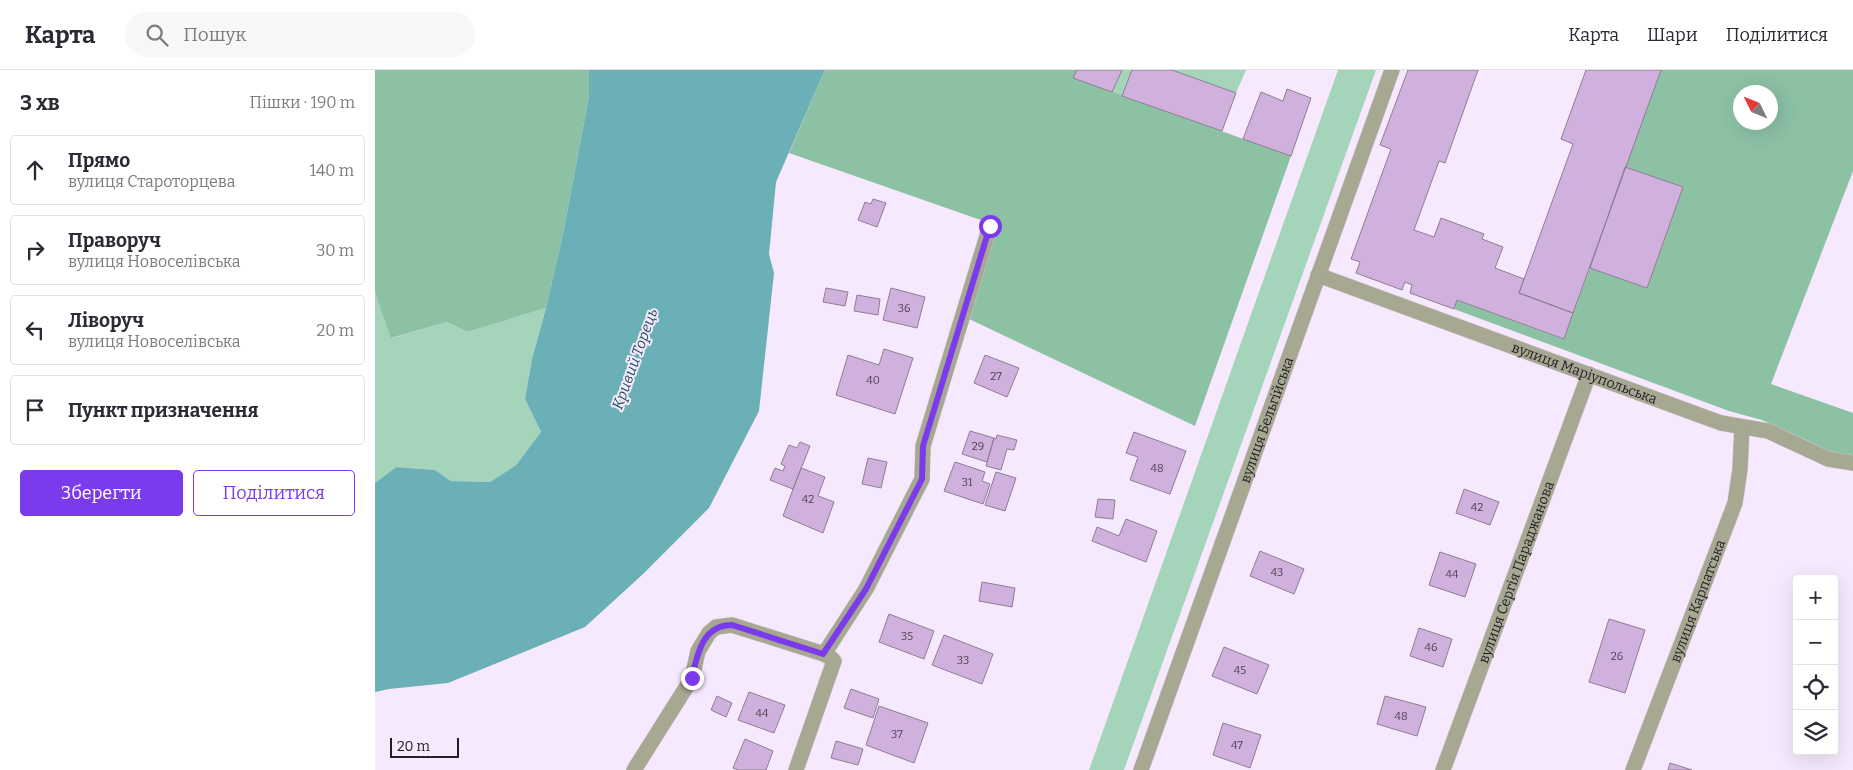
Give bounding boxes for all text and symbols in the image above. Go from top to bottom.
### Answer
search box [125,12,475,57]
text: Карта [25,21,95,49]
icon: search [143,21,171,49]
text: Пошук [183,23,247,46]
text: Карта [1568,24,1619,46]
text: Шари [1647,24,1698,46]
text: Поділитися [1726,24,1828,46]
north arrow [1733,85,1778,130]
text: 3 хв [20,90,60,116]
text: Пішки · 190 m [250,93,355,112]
text: Прямо [68,149,130,172]
icon: ahead [21,156,49,184]
text: 140 m [309,161,354,180]
text: вулиця Староторцева [68,172,236,191]
route start [979,215,1002,238]
text: Праворуч [68,229,161,252]
icon: right [21,236,49,264]
text: 30 m [316,241,354,260]
text: вулиця Новоселівська [68,252,241,271]
house number: 36 [898,302,910,315]
water label: Кривий Торець [608,306,662,412]
text: Ліворуч [68,309,144,332]
icon: left [21,316,49,344]
text: 20 m [317,321,354,340]
text: вулиця Новоселівська [68,332,241,351]
street label: вулиця Маріупольська [1509,339,1660,408]
street label: вулиця Бельгійська [1237,354,1298,485]
house number: 27 [990,370,1002,383]
house number: 40 [866,374,880,387]
icon: arrive [21,396,49,424]
text: Пункт призначення [68,399,259,422]
house number: 29 [972,440,984,453]
house number: 48 [1150,462,1164,475]
button: Зберегти [20,470,183,516]
button: Поділитися [193,470,355,516]
house number: 31 [962,476,973,489]
street label: вулиця Сергія Параджанова [1475,478,1558,666]
house number: 42 [802,493,814,506]
house number: 42 [1471,501,1483,514]
street label: вулиця Карпатська [1667,537,1729,665]
house number: 43 [1271,566,1283,579]
house number: 44 [1446,568,1459,581]
map controls [1793,575,1838,755]
button: + [1793,575,1838,620]
button: − [1793,620,1838,665]
house number: 35 [901,630,913,643]
house number: 46 [1425,641,1437,654]
house number: 26 [1611,650,1623,663]
house number: 33 [957,654,969,667]
house number: 45 [1234,664,1246,677]
button: locate [1793,665,1838,710]
route end [681,667,704,690]
house number: 44 [756,707,769,720]
house number: 48 [1394,710,1408,723]
button: layers [1793,710,1838,755]
house number: 37 [891,728,903,741]
scale bar [390,735,459,758]
text: 20 m [397,738,430,755]
house number: 47 [1231,739,1243,752]

